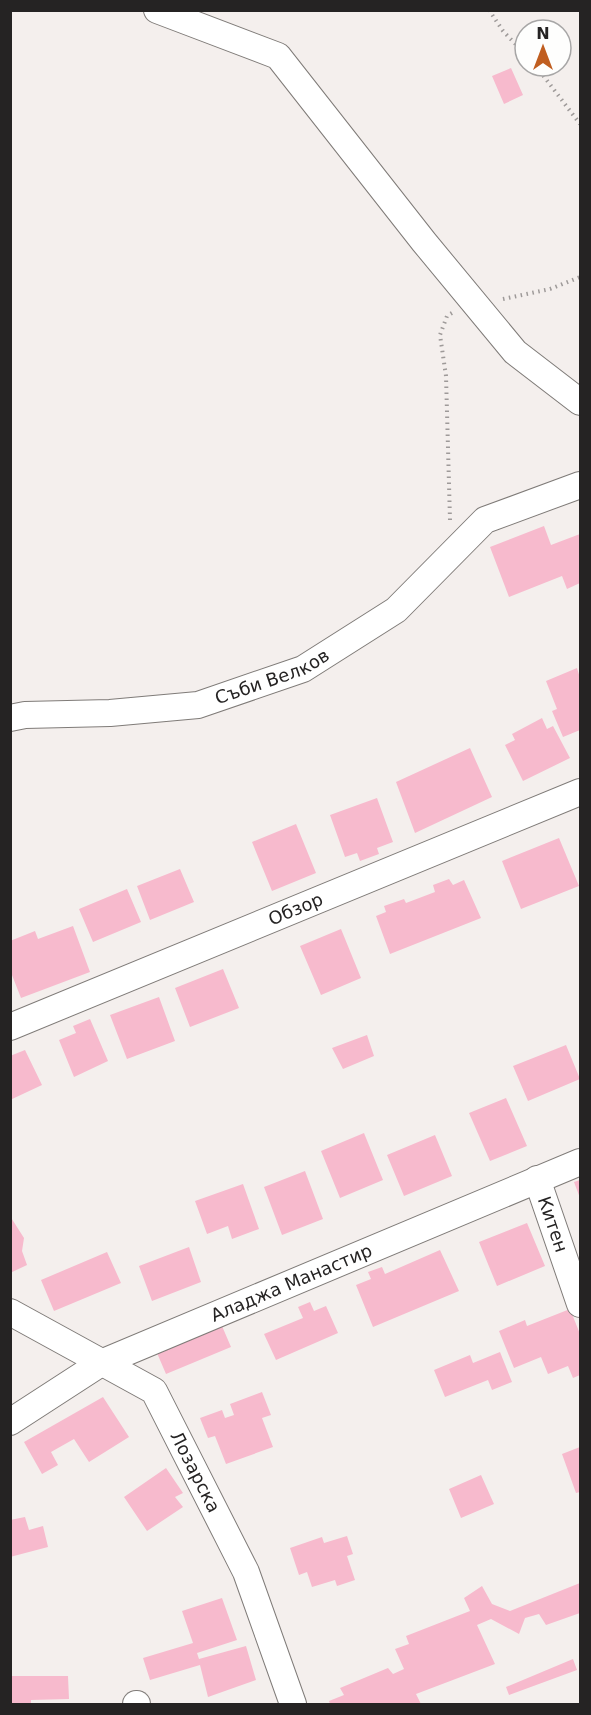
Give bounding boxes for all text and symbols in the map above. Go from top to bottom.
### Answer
north arrow [513,18,573,78]
text: N [536,24,550,43]
street label: Съби Велков [212,644,333,708]
street label: Обзор [265,888,326,929]
street label: Китен [534,1193,572,1255]
street label: Аладжа Манастир [207,1239,375,1326]
street label: Лозарска [166,1428,225,1516]

